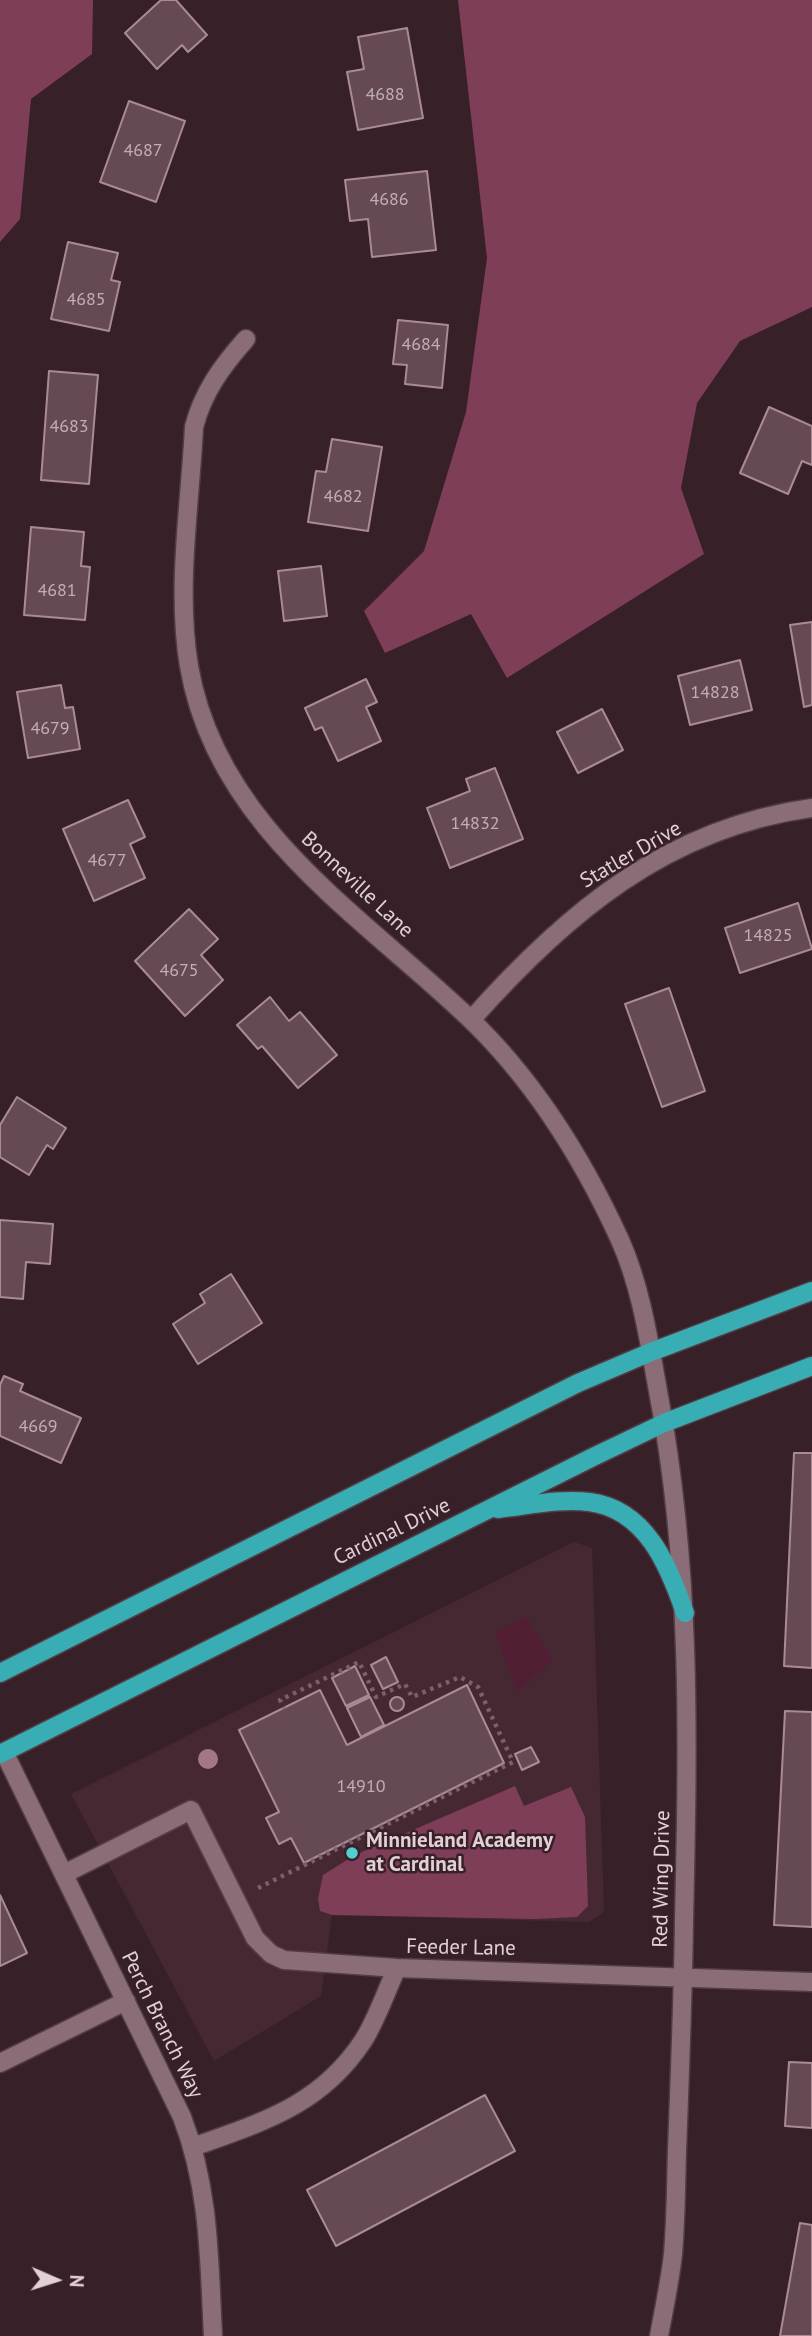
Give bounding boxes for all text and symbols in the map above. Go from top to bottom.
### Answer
house number: 4688 [365,84,405,106]
house number: 4687 [123,140,163,162]
house number: 4686 [369,189,409,211]
house number: 4685 [66,289,106,311]
house number: 4684 [401,334,441,356]
house number: 4683 [49,416,89,438]
house number: 4682 [323,486,363,508]
house number: 4681 [37,580,77,602]
house number: 14828 [690,682,740,704]
house number: 4679 [30,718,70,740]
house number: 14832 [450,813,500,835]
street label: Statler Drive [576,816,686,894]
street label: Bonneville Lane [296,827,418,943]
house number: 4677 [87,850,127,872]
house number: 14825 [743,925,793,947]
house number: 4675 [159,960,199,982]
house number: 4669 [18,1416,58,1438]
street label: Cardinal Drive [329,1493,455,1571]
house number: 14910 [336,1776,386,1798]
street label: Red Wing Drive [648,1810,676,1948]
place label: Minnieland Academy at Cardinal [366,1828,553,1878]
marker: Minnieland Academy at Cardinal [344,1845,360,1861]
street label: Feeder Lane [406,1934,516,1962]
street label: Perch Branch Way [116,1948,208,2102]
north arrow [21,2245,91,2315]
text: N [65,2274,89,2288]

